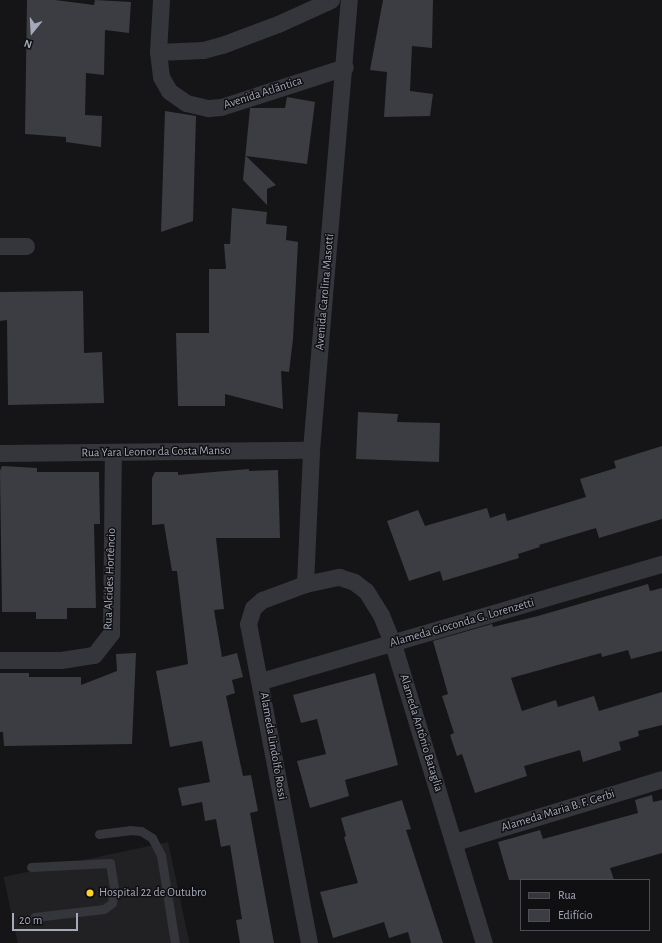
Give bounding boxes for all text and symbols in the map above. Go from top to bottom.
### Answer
north arrow [12,12,52,52]
text: N [23,37,33,50]
street label: Avenida Atlãntica [222,74,304,112]
street label: Avenida Carolina Masotti [313,233,337,351]
street label: Rua Yara Leonor da Costa Manso [81,444,231,460]
street label: Rua Alcides Hortêncio [101,528,119,630]
street label: Alameda Gioconda G. Lorenzetti [388,595,536,651]
street label: Alameda Antônio Bataglia [396,672,446,794]
street label: Alameda Lindolfo Rossi [256,691,290,801]
street label: Alameda Maria B. F. Gerbi [499,787,617,835]
legend [520,879,650,931]
place label: Hospital 22 de Outubro [99,886,207,900]
marker: Hospital 22 de Outubro [84,887,96,899]
text: Rua [558,889,576,901]
scale bar [14,905,80,931]
text: Edifício [558,909,593,921]
text: 20 m [19,914,42,926]

